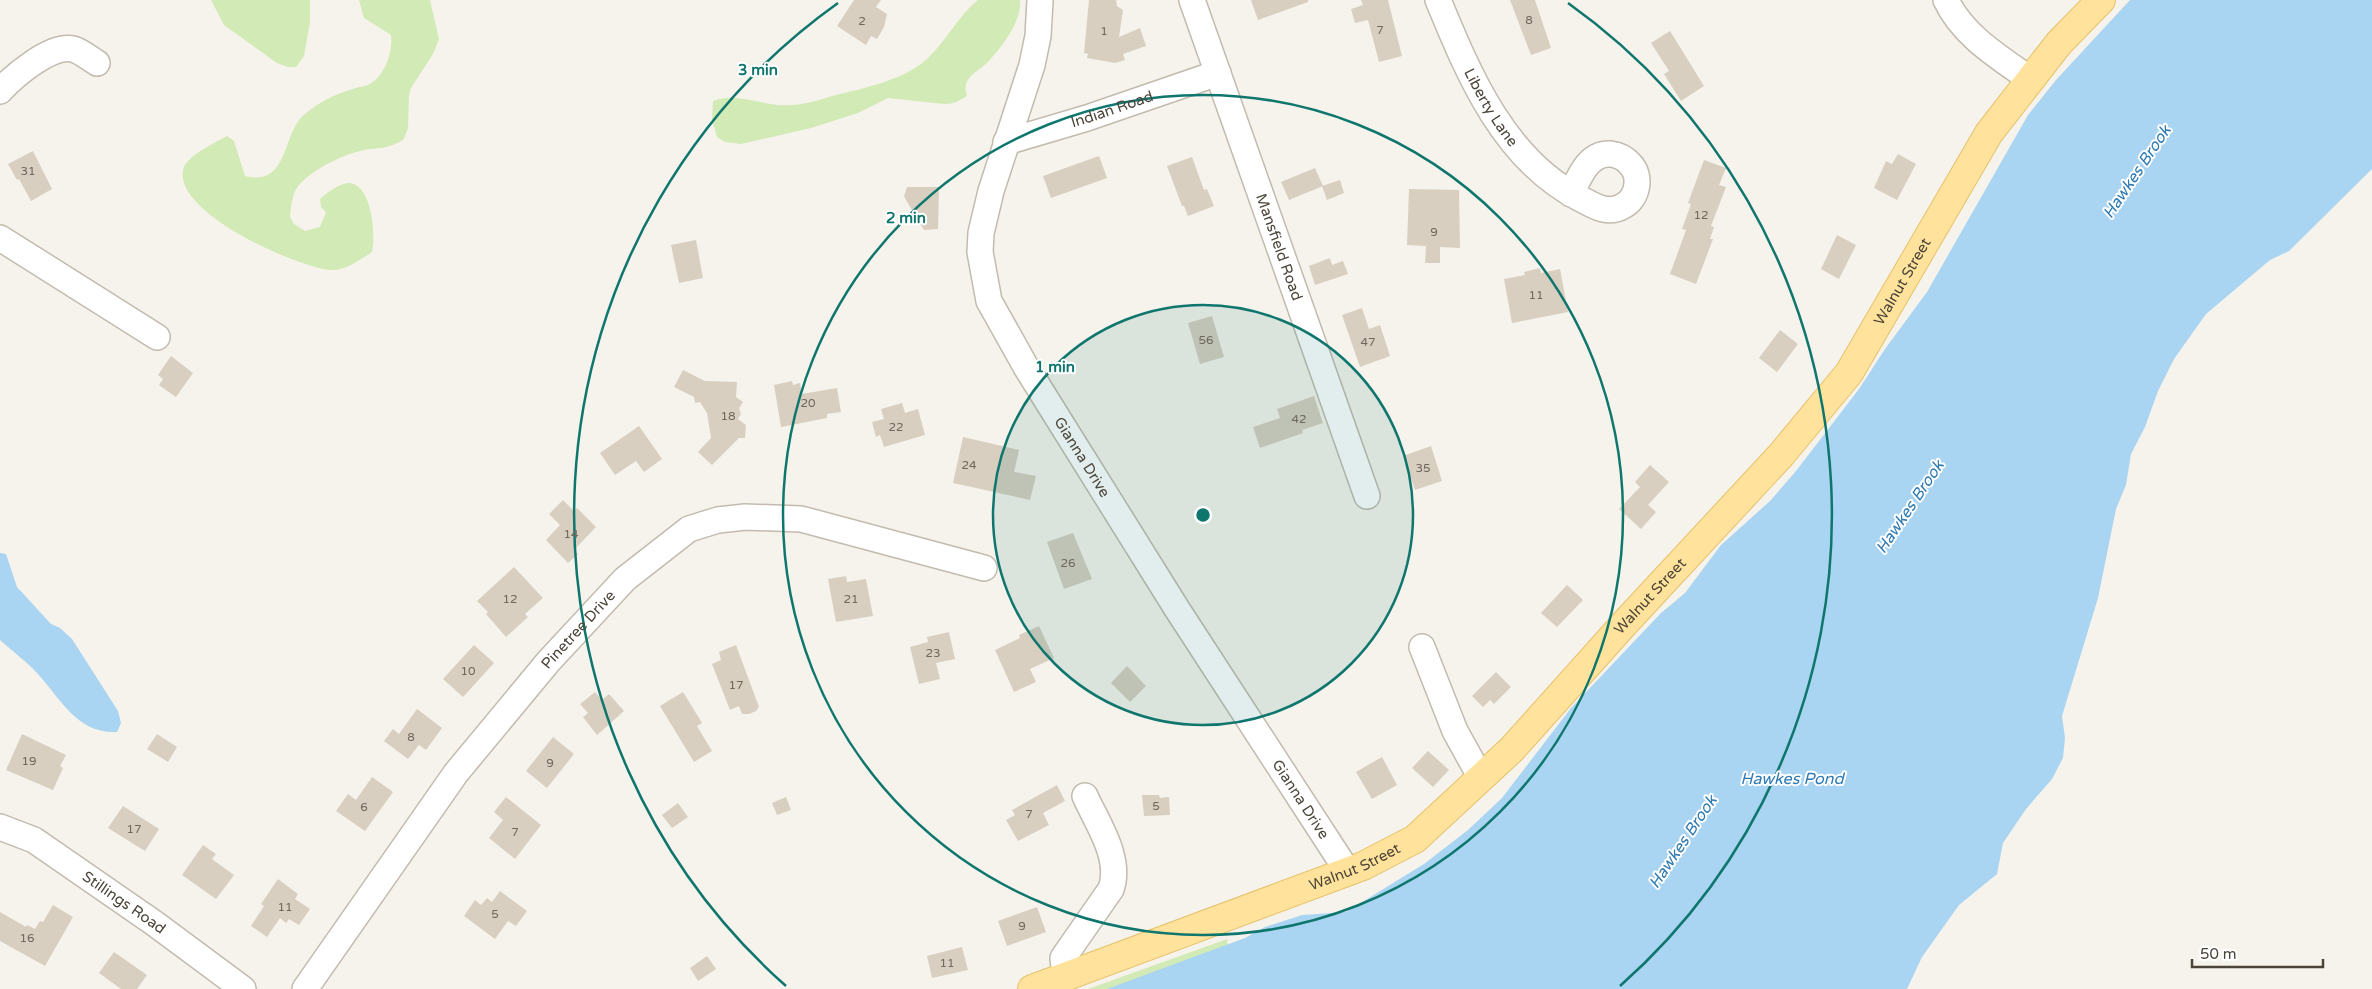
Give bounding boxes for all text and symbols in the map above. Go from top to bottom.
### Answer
house number: 8 [1525,13,1533,27]
house number: 2 [858,14,866,28]
house number: 7 [1376,23,1384,37]
house number: 1 [1100,24,1108,38]
text: 3 min [738,61,778,79]
street label: Liberty Lane [1460,65,1522,150]
street label: Indian Road [1069,87,1156,131]
water label: Hawkes Brook [2098,121,2176,222]
house number: 31 [20,164,36,178]
street label: Mansfield Road [1252,191,1306,303]
house number: 12 [1693,208,1709,222]
text: 2 min [886,209,926,227]
house number: 9 [1430,225,1438,239]
street label: Walnut Street [1870,235,1935,328]
house number: 11 [1528,288,1544,302]
house number: 56 [1198,333,1214,347]
house number: 47 [1360,335,1376,349]
text: 1 min [1035,358,1075,376]
house number: 20 [800,396,816,410]
house number: 18 [720,409,736,423]
house number: 42 [1291,412,1307,426]
street label: Gianna Drive [1050,414,1114,500]
house number: 22 [888,420,904,434]
water label: Hawkes Brook [1871,456,1949,557]
house number: 24 [961,458,977,472]
house number: 35 [1415,461,1431,475]
centre of rings [1194,506,1212,524]
house number: 14 [563,527,579,541]
street label: Walnut Street [1610,554,1690,638]
house number: 26 [1060,556,1076,570]
street label: Pinetree Drive [537,587,619,672]
house number: 12 [502,592,518,606]
house number: 21 [843,592,859,606]
house number: 23 [925,646,941,660]
house number: 10 [460,664,476,678]
house number: 17 [728,678,744,692]
house number: 8 [407,730,415,744]
house number: 19 [21,754,37,768]
house number: 9 [546,756,554,770]
street label: Gianna Drive [1268,756,1333,842]
water label: Hawkes Pond [1740,769,1845,789]
water label: Hawkes Brook [1644,791,1722,892]
house number: 5 [1152,799,1160,813]
house number: 6 [360,800,368,814]
house number: 7 [1025,807,1033,821]
house number: 17 [126,822,142,836]
house number: 7 [511,825,519,839]
street label: Walnut Street [1307,839,1403,894]
street label: Stillings Road [79,867,169,938]
house number: 11 [277,900,293,914]
house number: 5 [491,907,499,921]
house number: 9 [1018,919,1026,933]
house number: 16 [19,931,35,945]
scale bar [2192,936,2323,968]
text: 50 m [2200,945,2237,963]
house number: 11 [939,956,955,970]

